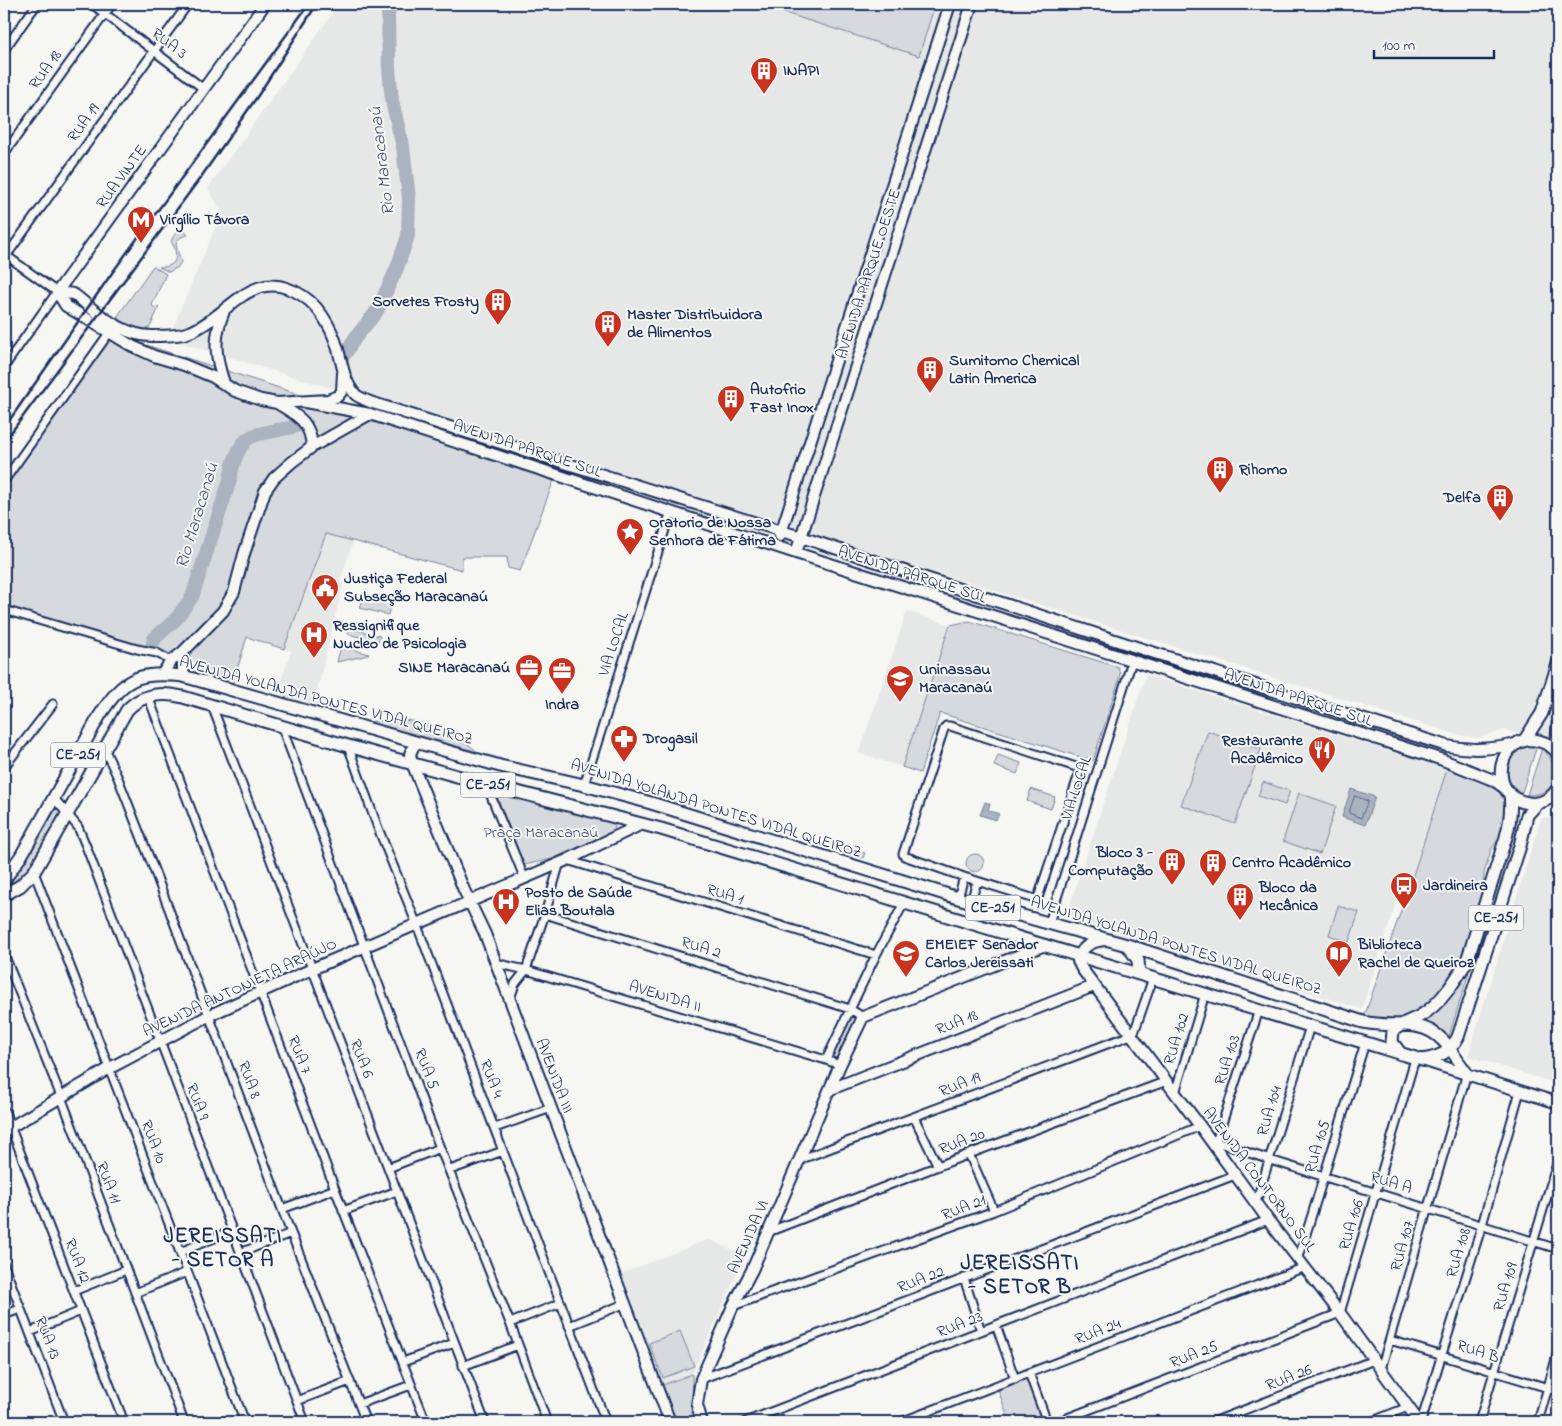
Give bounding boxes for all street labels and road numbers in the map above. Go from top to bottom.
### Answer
street label: RUA 3 [146,23,192,65]
street label: RUA 18 [23,45,69,95]
street label: RUA 19 [62,99,106,147]
street label: RUA VINTE [91,140,153,214]
street label: AVENIDA PARQUE OESTE [830,186,908,362]
street label: AVENIDA PARQUE SUL [450,414,604,484]
street label: AVENIDA PARQUE SUL [835,540,989,610]
street label: VIA LOCAL [592,609,636,680]
street label: AVENIDA YOLANDA PONTES VIDAL QUEIROZ [176,650,476,752]
street label: AVENIDA PARQUE SUL [1221,663,1375,733]
road number: CE-251 [50,742,106,768]
street label: AVENIDA YOLANDA PONTES VIDAL QUEIROZ [567,753,865,865]
street label: VIA LOCAL [1055,753,1099,824]
road number: CE-251 [460,772,516,798]
street label: RUA 1 [703,878,747,912]
street label: AVENIDA YOLANDA PONTES VIDAL QUEIROZ [1027,890,1325,1002]
road number: CE-251 [966,896,1020,920]
road number: CE-251 [1468,906,1524,930]
street label: RUA 2 [678,931,724,965]
street label: AVENIDA ANTONIETA ARAÚJO [139,932,341,1044]
street label: AVENIDA II [626,975,704,1019]
street label: RUA 18 [932,1004,982,1042]
street label: RUA 102 [1158,1010,1196,1068]
street label: RUA 7 [281,1032,317,1078]
street label: RUA 103 [1209,1032,1247,1088]
street label: AVENIDA III [529,1035,579,1117]
street label: RUA 6 [343,1036,379,1082]
street label: RUA 5 [407,1045,445,1093]
street label: RUA 4 [473,1056,509,1102]
street label: RUA 8 [231,1058,267,1102]
street label: RUA 19 [936,1066,984,1104]
street label: RUA 9 [179,1080,215,1124]
street label: RUA 104 [1251,1083,1289,1139]
street label: AVENIDA CONTORNO SUL [1196,1102,1322,1258]
street label: RUA 10 [134,1117,172,1167]
street label: RUA 105 [1299,1118,1337,1176]
street label: RUA 20 [935,1122,989,1162]
street label: RUA 11 [89,1159,127,1207]
street label: RUA A [1367,1165,1415,1201]
street label: RUA 21 [938,1189,990,1227]
street label: AVENIDA VI [722,1196,776,1278]
street label: RUA 106 [1333,1197,1371,1253]
street label: RUA 107 [1384,1218,1422,1274]
street label: RUA 108 [1440,1225,1478,1281]
street label: RUA 12 [58,1235,96,1287]
street label: RUA 22 [894,1260,948,1300]
street label: RUA 109 [1487,1260,1525,1314]
street label: RUA 23 [934,1305,986,1345]
street label: RUA 24 [1072,1312,1125,1352]
street label: RUA 13 [28,1313,66,1363]
street label: RUA B [1454,1334,1503,1370]
street label: RUA 25 [1166,1335,1222,1375]
street label: RUA 26 [1262,1358,1316,1398]

